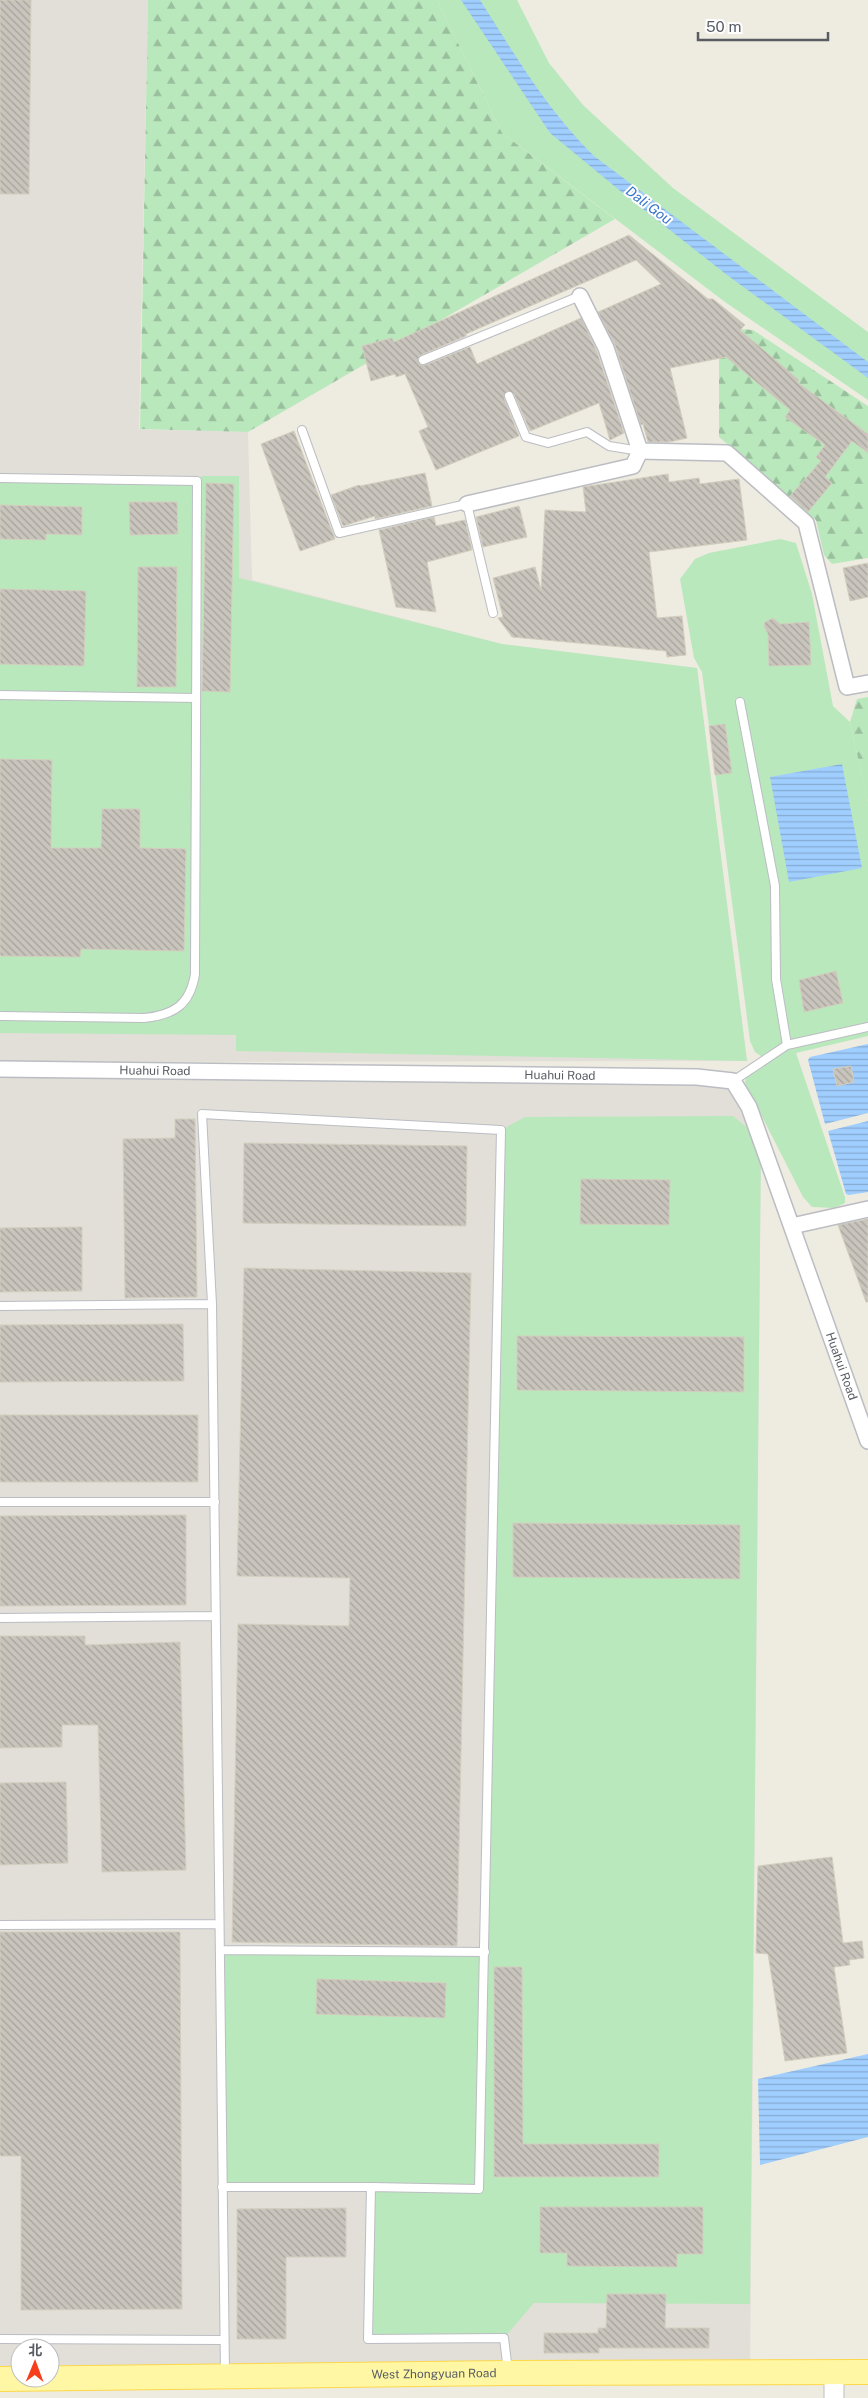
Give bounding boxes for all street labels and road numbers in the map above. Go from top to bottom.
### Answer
street label: Huahui Road [119,1063,191,1078]
street label: Huahui Road [524,1068,596,1083]
street label: Huahui Road [823,1330,860,1402]
street label: West Zhongyuan Road [371,2366,497,2382]

